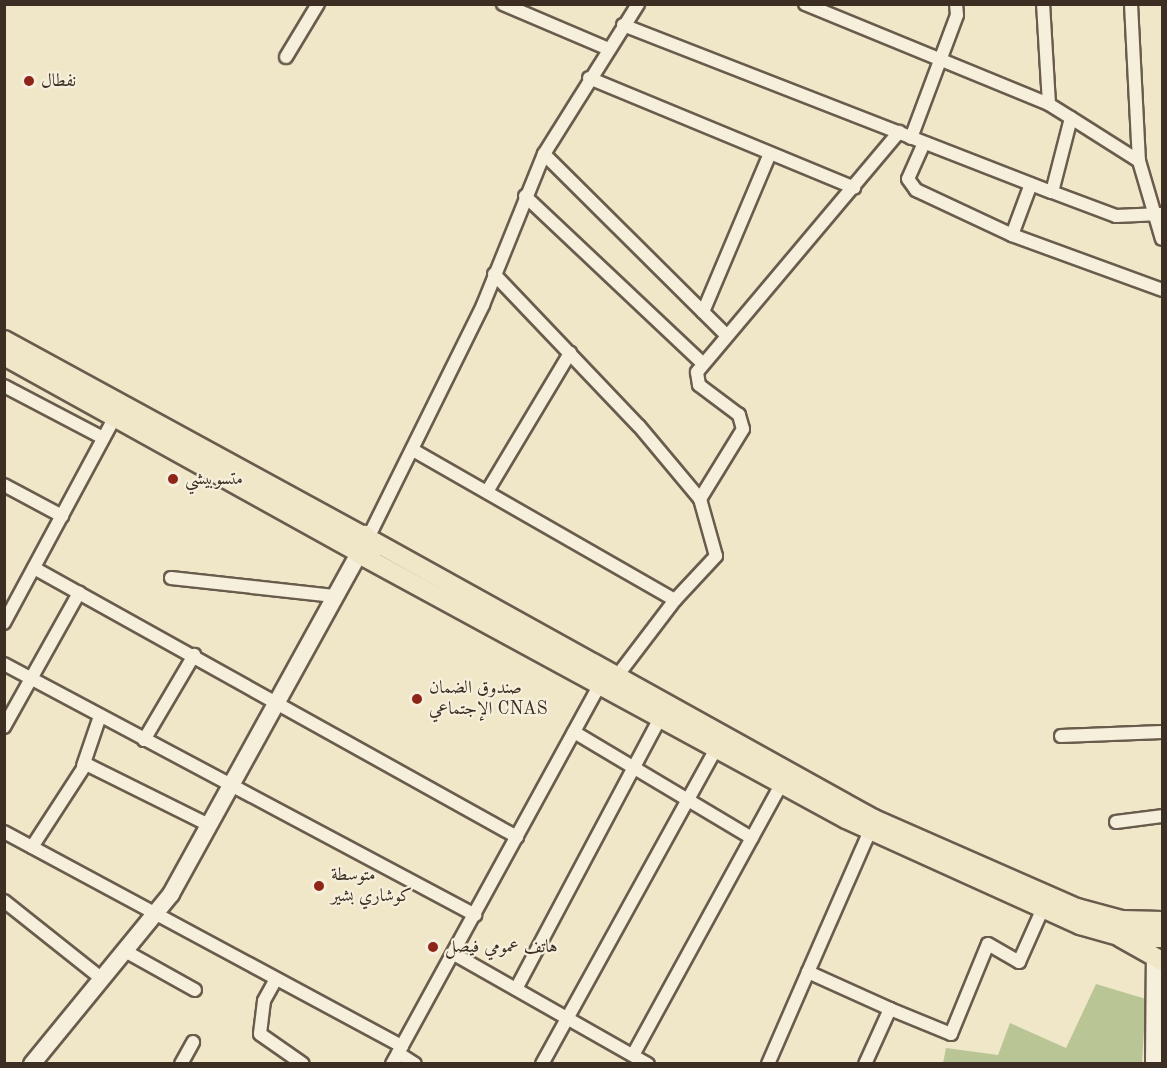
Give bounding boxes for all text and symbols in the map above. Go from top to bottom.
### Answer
place label: نفطال [41,70,76,92]
marker: نفطال [22,74,36,88]
place label: متسوبيشي [185,468,243,490]
marker: متسوبيشي [166,472,180,486]
place label: صندوق الضمان الإجتماعي CNAS [429,678,548,720]
marker: صندوق الضمان الإجتماعي CNAS [410,692,424,706]
place label: متوسطة كوشاري بشير [331,865,412,908]
marker: متوسطة كوشاري بشير [312,879,326,893]
place label: هاتف عمومي فيصل [445,936,558,958]
marker: هاتف عمومي فيصل [426,940,440,954]

